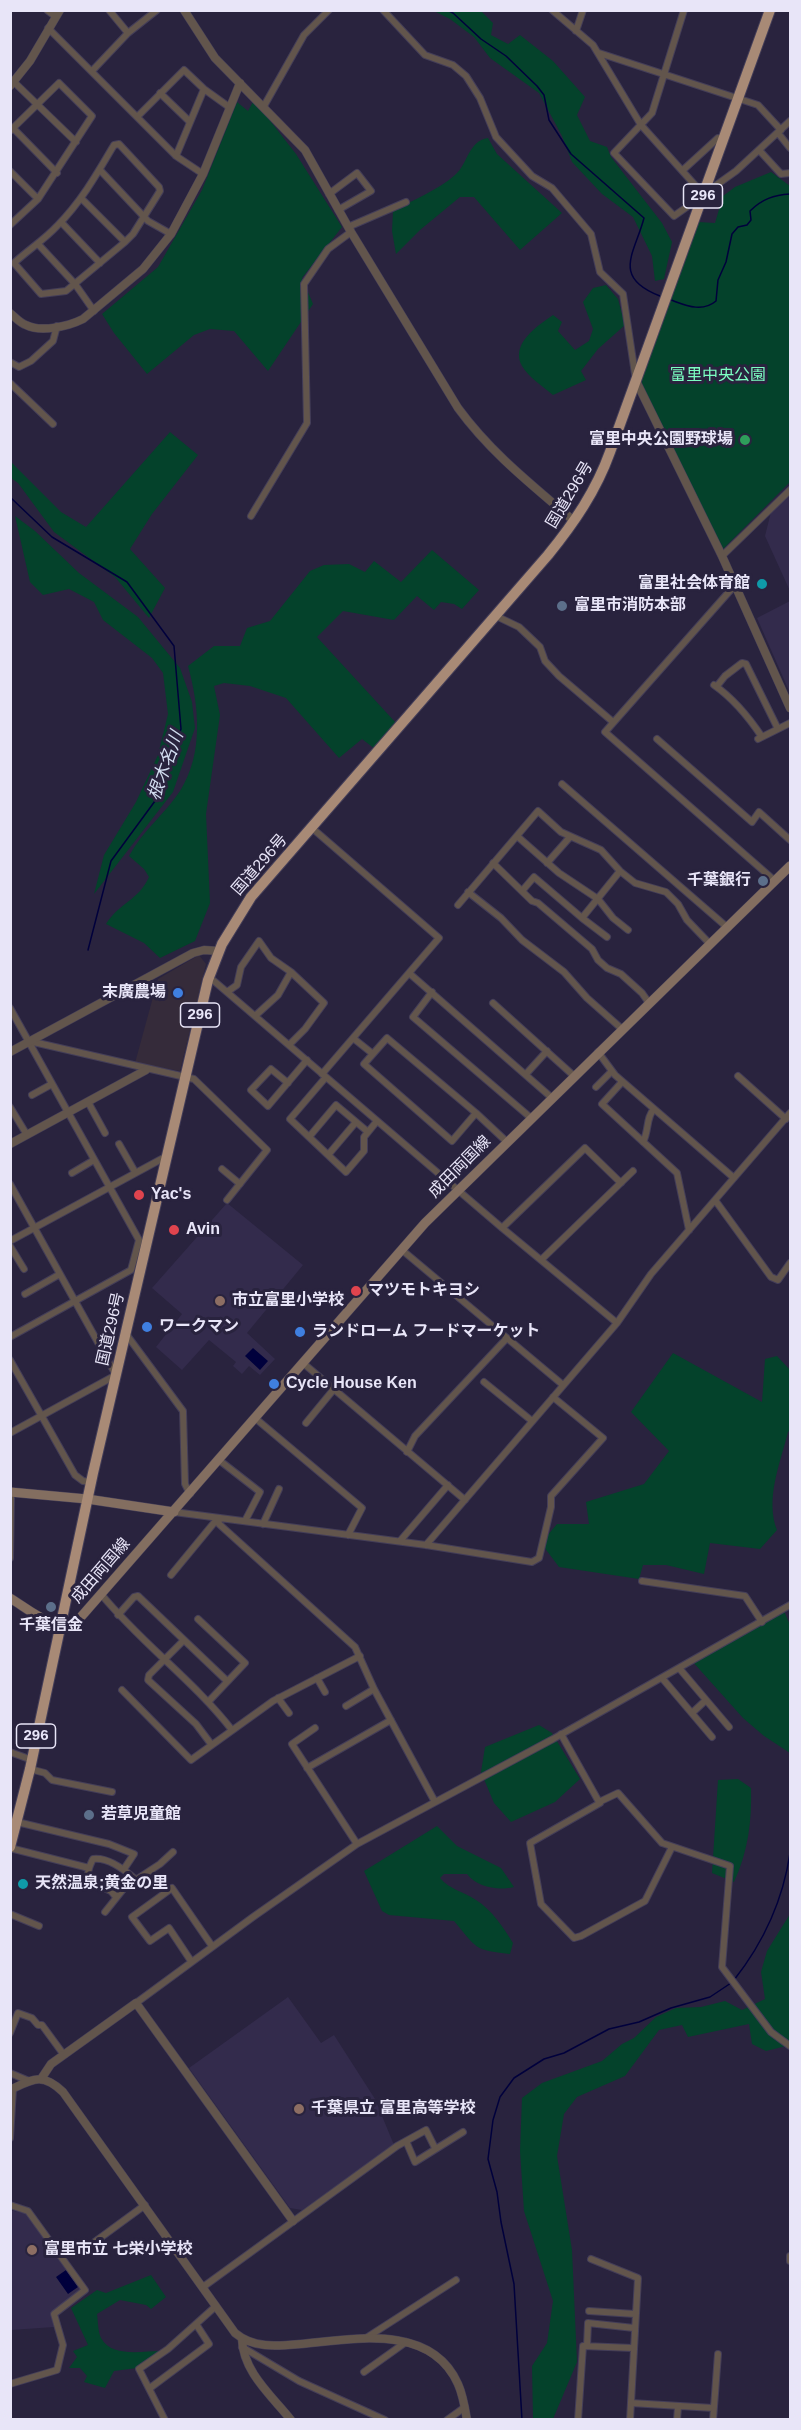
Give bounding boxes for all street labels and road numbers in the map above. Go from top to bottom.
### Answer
road number: 296 [684,184,722,208]
street label: 国道296号 [543,458,597,532]
street label: 国道296号 [228,831,292,899]
road number: 296 [180,1003,220,1027]
street label: 成田両国線 [425,1132,495,1202]
street label: 国道296号 [93,1290,129,1368]
street label: 成田両国線 [68,1535,134,1607]
road number: 296 [16,1724,56,1748]

